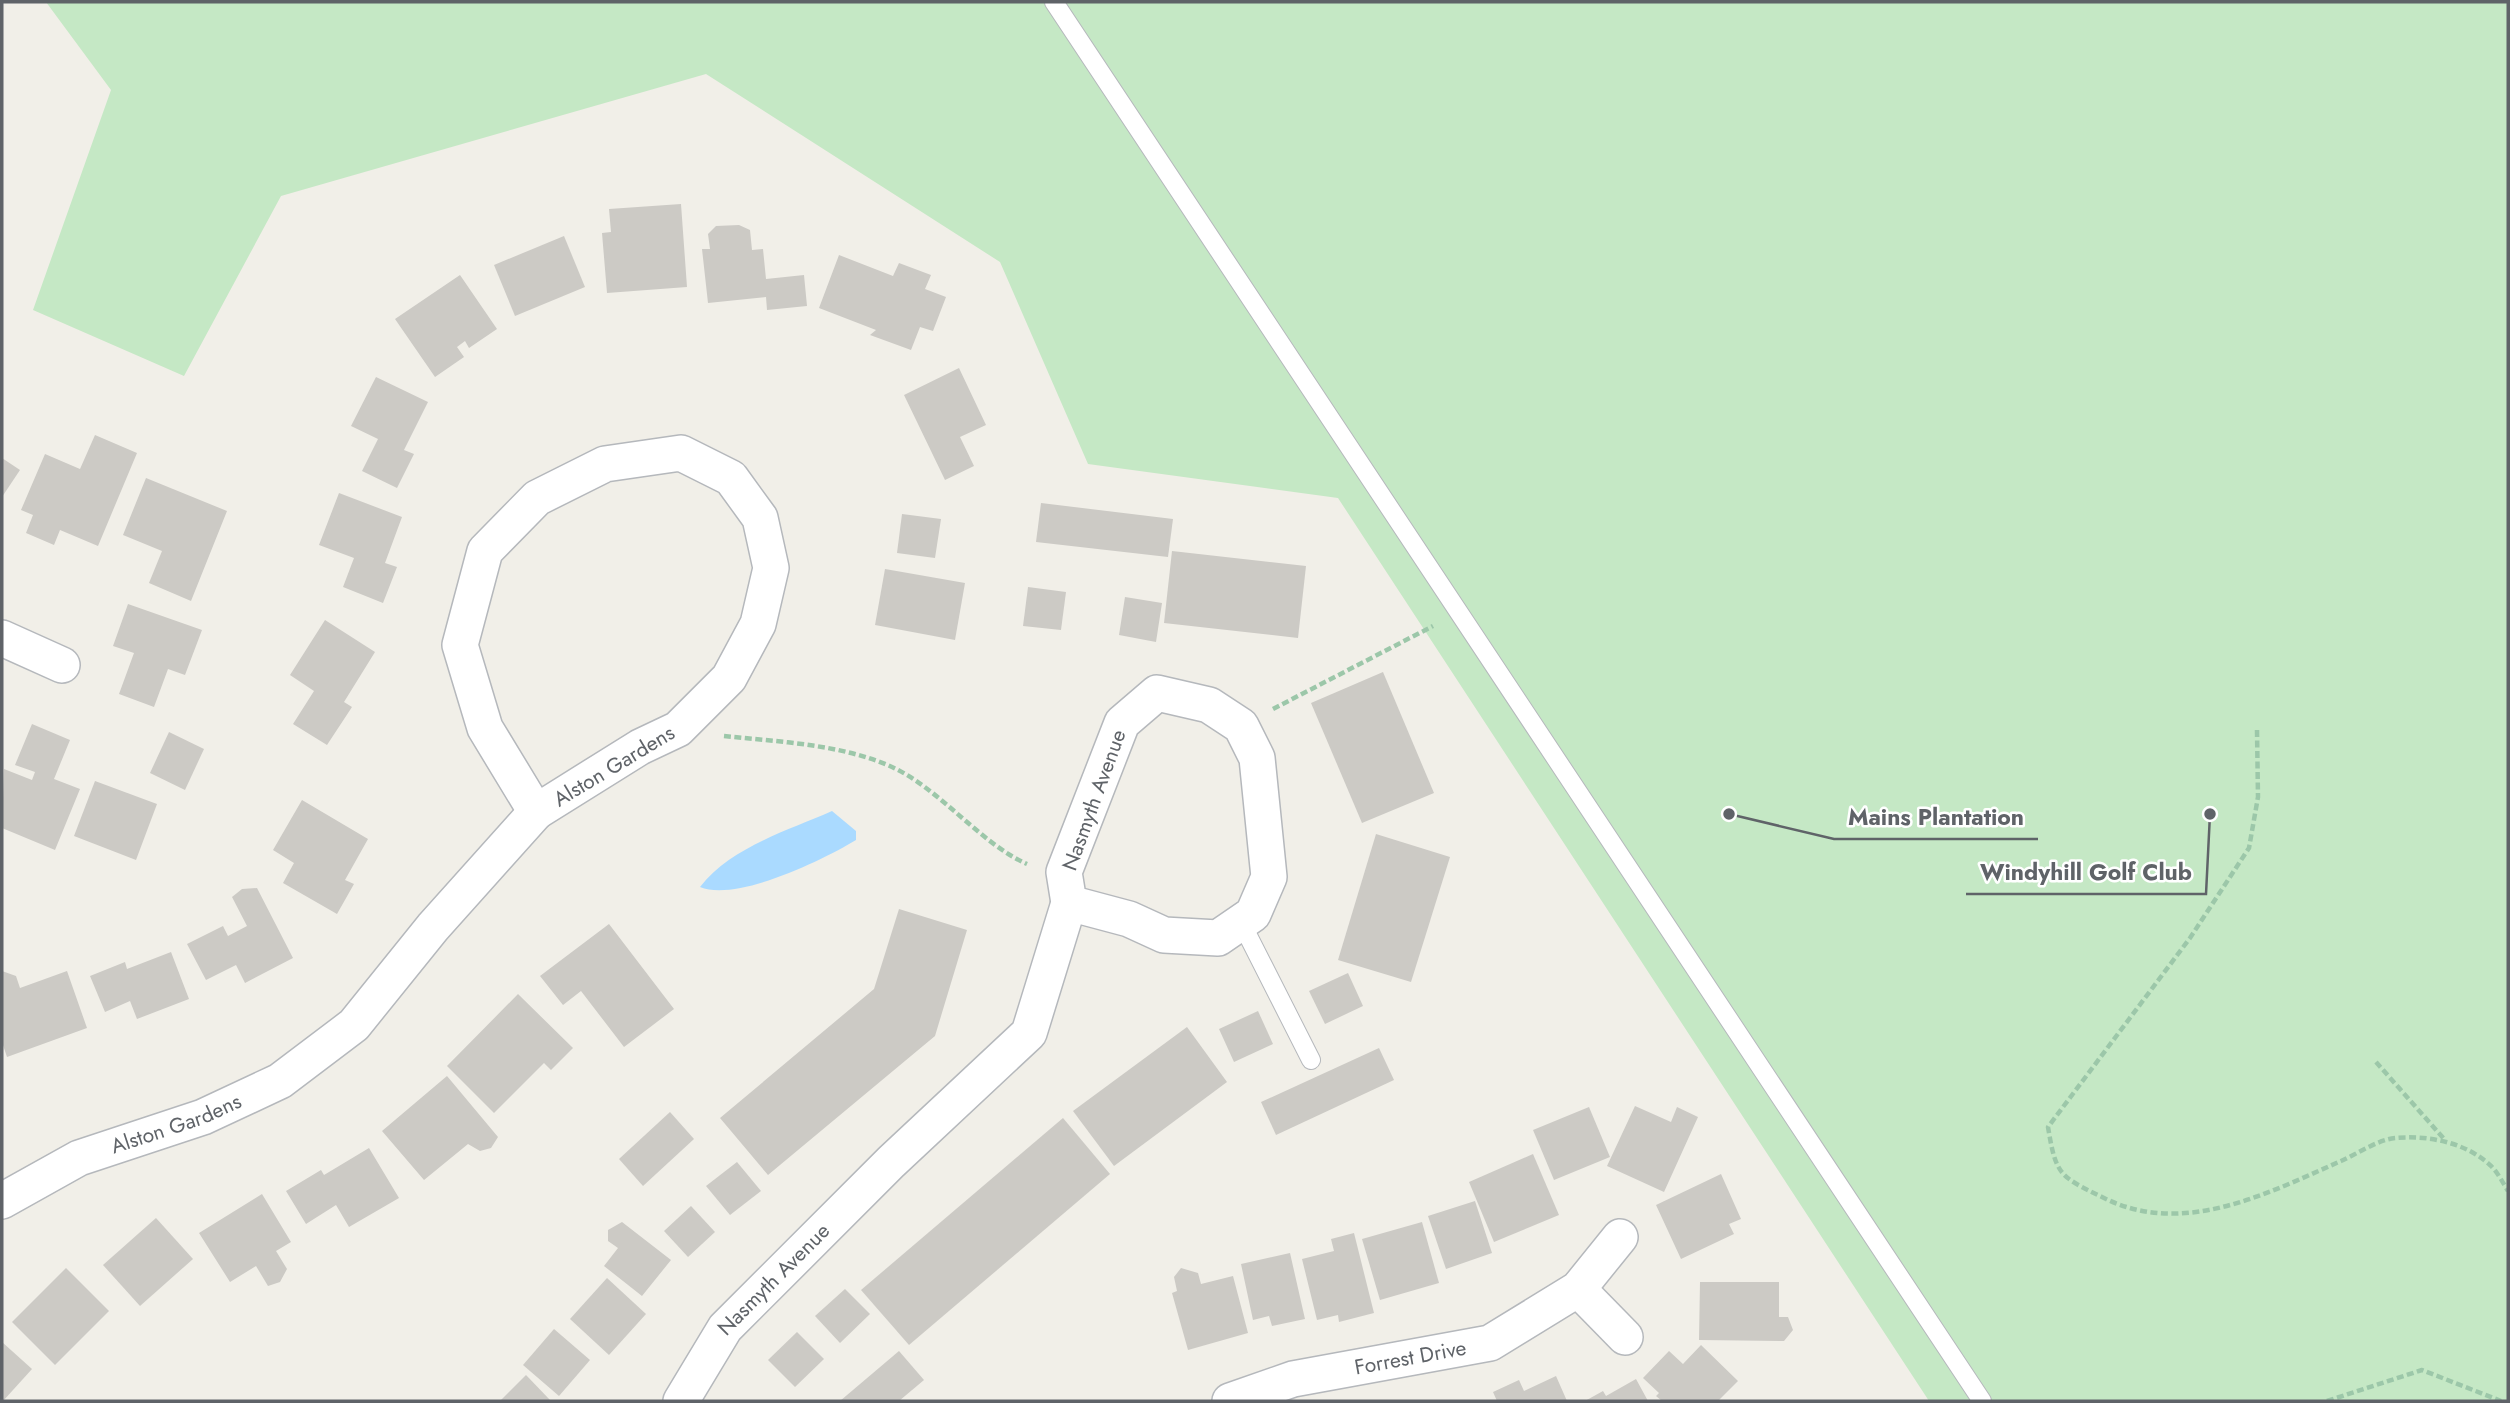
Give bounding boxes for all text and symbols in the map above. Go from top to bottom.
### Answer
street label: Alston Gardens [548,718,680,814]
street label: Nasmyth Avenue [1055,725,1133,875]
callout: Mains Plantation [1834,795,2038,839]
text: Mains Plantation [1848,800,2024,834]
callout: Windyhill Golf Club [1966,850,2206,894]
text: Windyhill Golf Club [1980,855,2192,889]
street label: Alston Gardens [107,1086,246,1161]
street label: Nasmyth Avenue [711,1216,837,1342]
street label: Forrest Drive [1352,1333,1469,1382]

